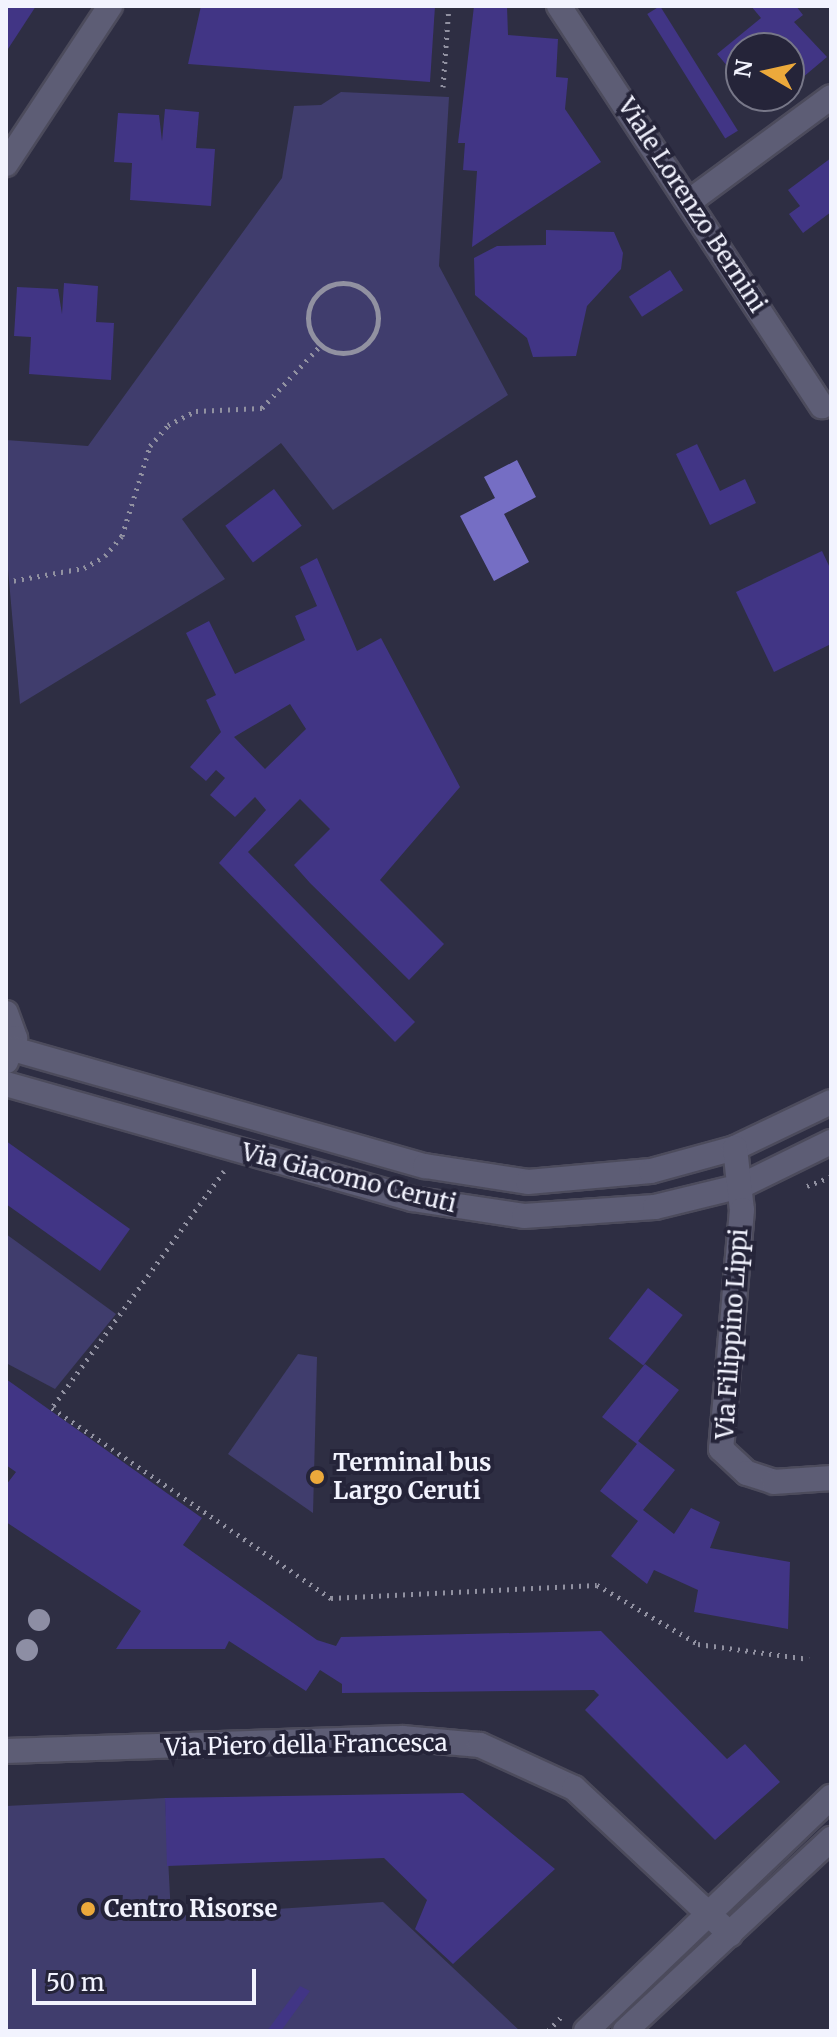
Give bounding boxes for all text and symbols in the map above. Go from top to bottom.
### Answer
north arrow [725,32,805,112]
text: N [728,58,758,79]
street label: Viale Lorenzo Bernini [612,92,772,318]
street label: Via Giacomo Ceruti [239,1137,459,1219]
street label: Via Filippino Lippi [710,1228,754,1440]
place label: Terminal bus Largo Ceruti [333,1449,492,1505]
marker: Terminal bus Largo Ceruti [308,1468,326,1486]
street label: Via Piero della Francesca [164,1728,448,1762]
place label: Centro Risorse [104,1895,277,1923]
marker: Centro Risorse [79,1900,97,1918]
scale bar [36,1953,260,2003]
text: 50 m [46,1967,105,1998]

